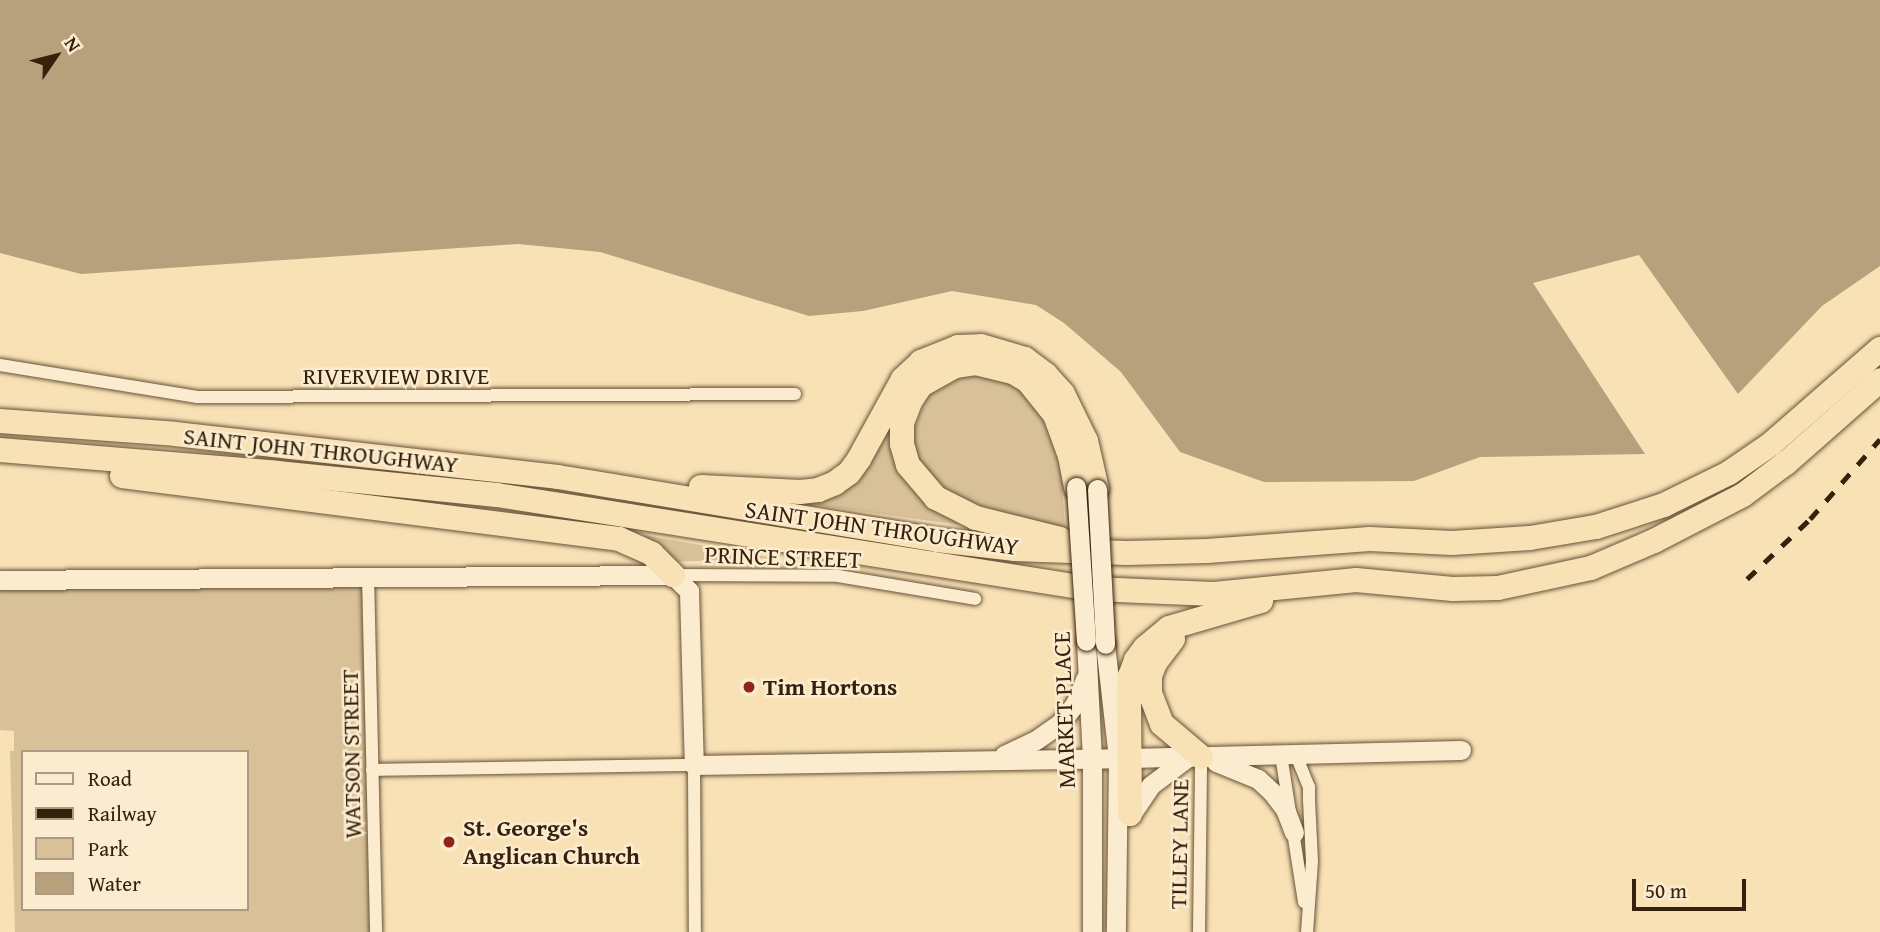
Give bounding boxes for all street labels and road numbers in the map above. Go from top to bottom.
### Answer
street label: RIVERVIEW DRIVE [303,362,489,390]
street label: SAINT JOHN THROUGHWAY [182,421,460,479]
street label: SAINT JOHN THROUGHWAY [743,495,1021,561]
street label: PRINCE STREET [704,540,862,574]
street label: MARKET PLACE [1047,631,1081,789]
street label: WATSON STREET [335,669,367,839]
street label: TILLEY LANE [1163,779,1195,909]

